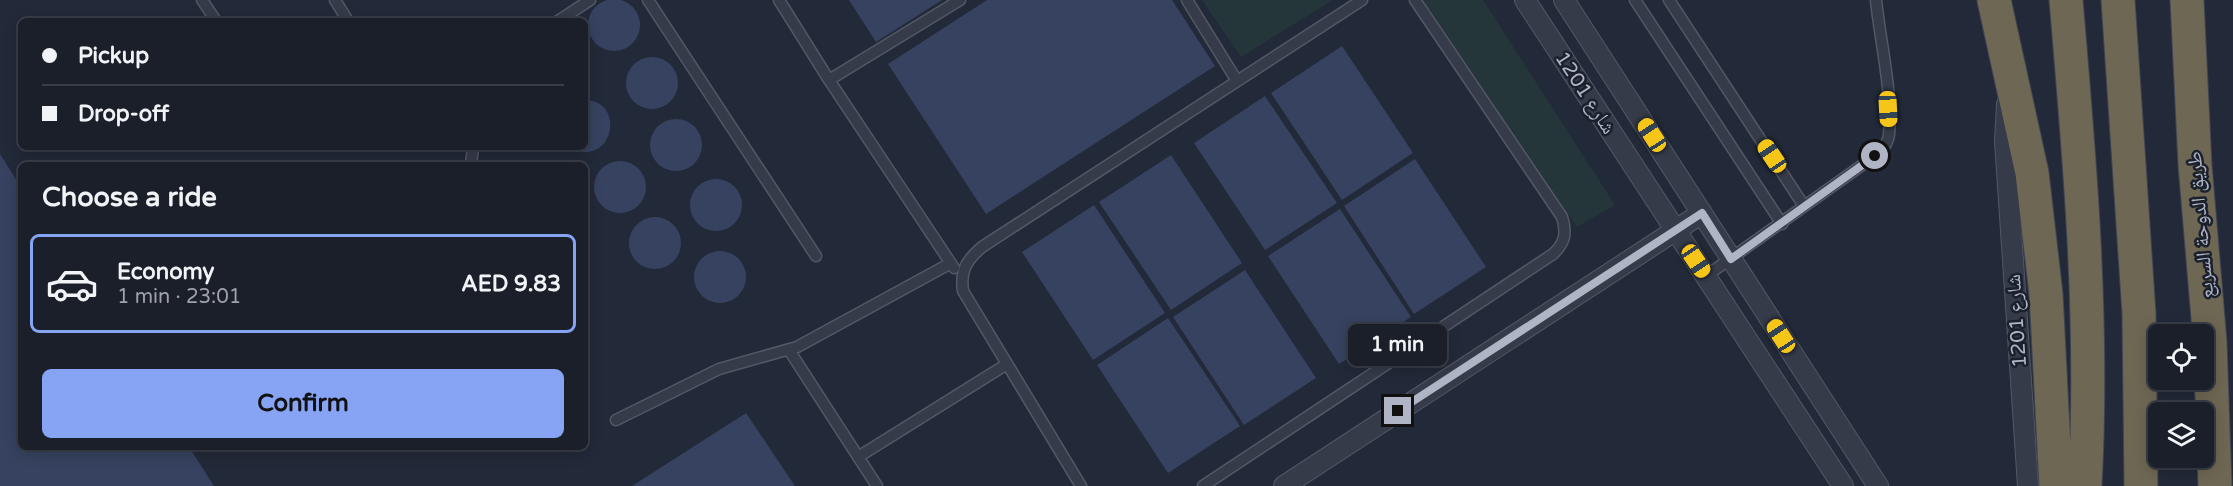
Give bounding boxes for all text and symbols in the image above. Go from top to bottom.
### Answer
text: Pickup [78,43,149,69]
street label: شارع 1201 [1549,47,1621,139]
car [1878,91,1898,127]
text: Drop-off [78,101,169,127]
car [1635,115,1669,155]
car [1754,136,1790,176]
route start [1861,142,1888,169]
street label: طريق الدوحة السريع [2183,150,2219,300]
text: Choose a ride [42,181,217,214]
car [1678,241,1714,281]
icon: car [45,257,99,311]
text: Economy [117,259,214,285]
text: AED 9.83 [461,271,561,297]
street label: شارع 1201 [2002,274,2032,368]
text: 1 min · 23:01 [117,285,241,309]
car [1764,316,1798,356]
callout: 1 min [1348,324,1448,366]
map controls [2148,324,2214,468]
button: locate [2148,324,2214,390]
text: 1 min [1371,333,1424,357]
button: Confirm [42,369,564,438]
route end [1384,397,1411,424]
button: layers [2148,402,2214,468]

